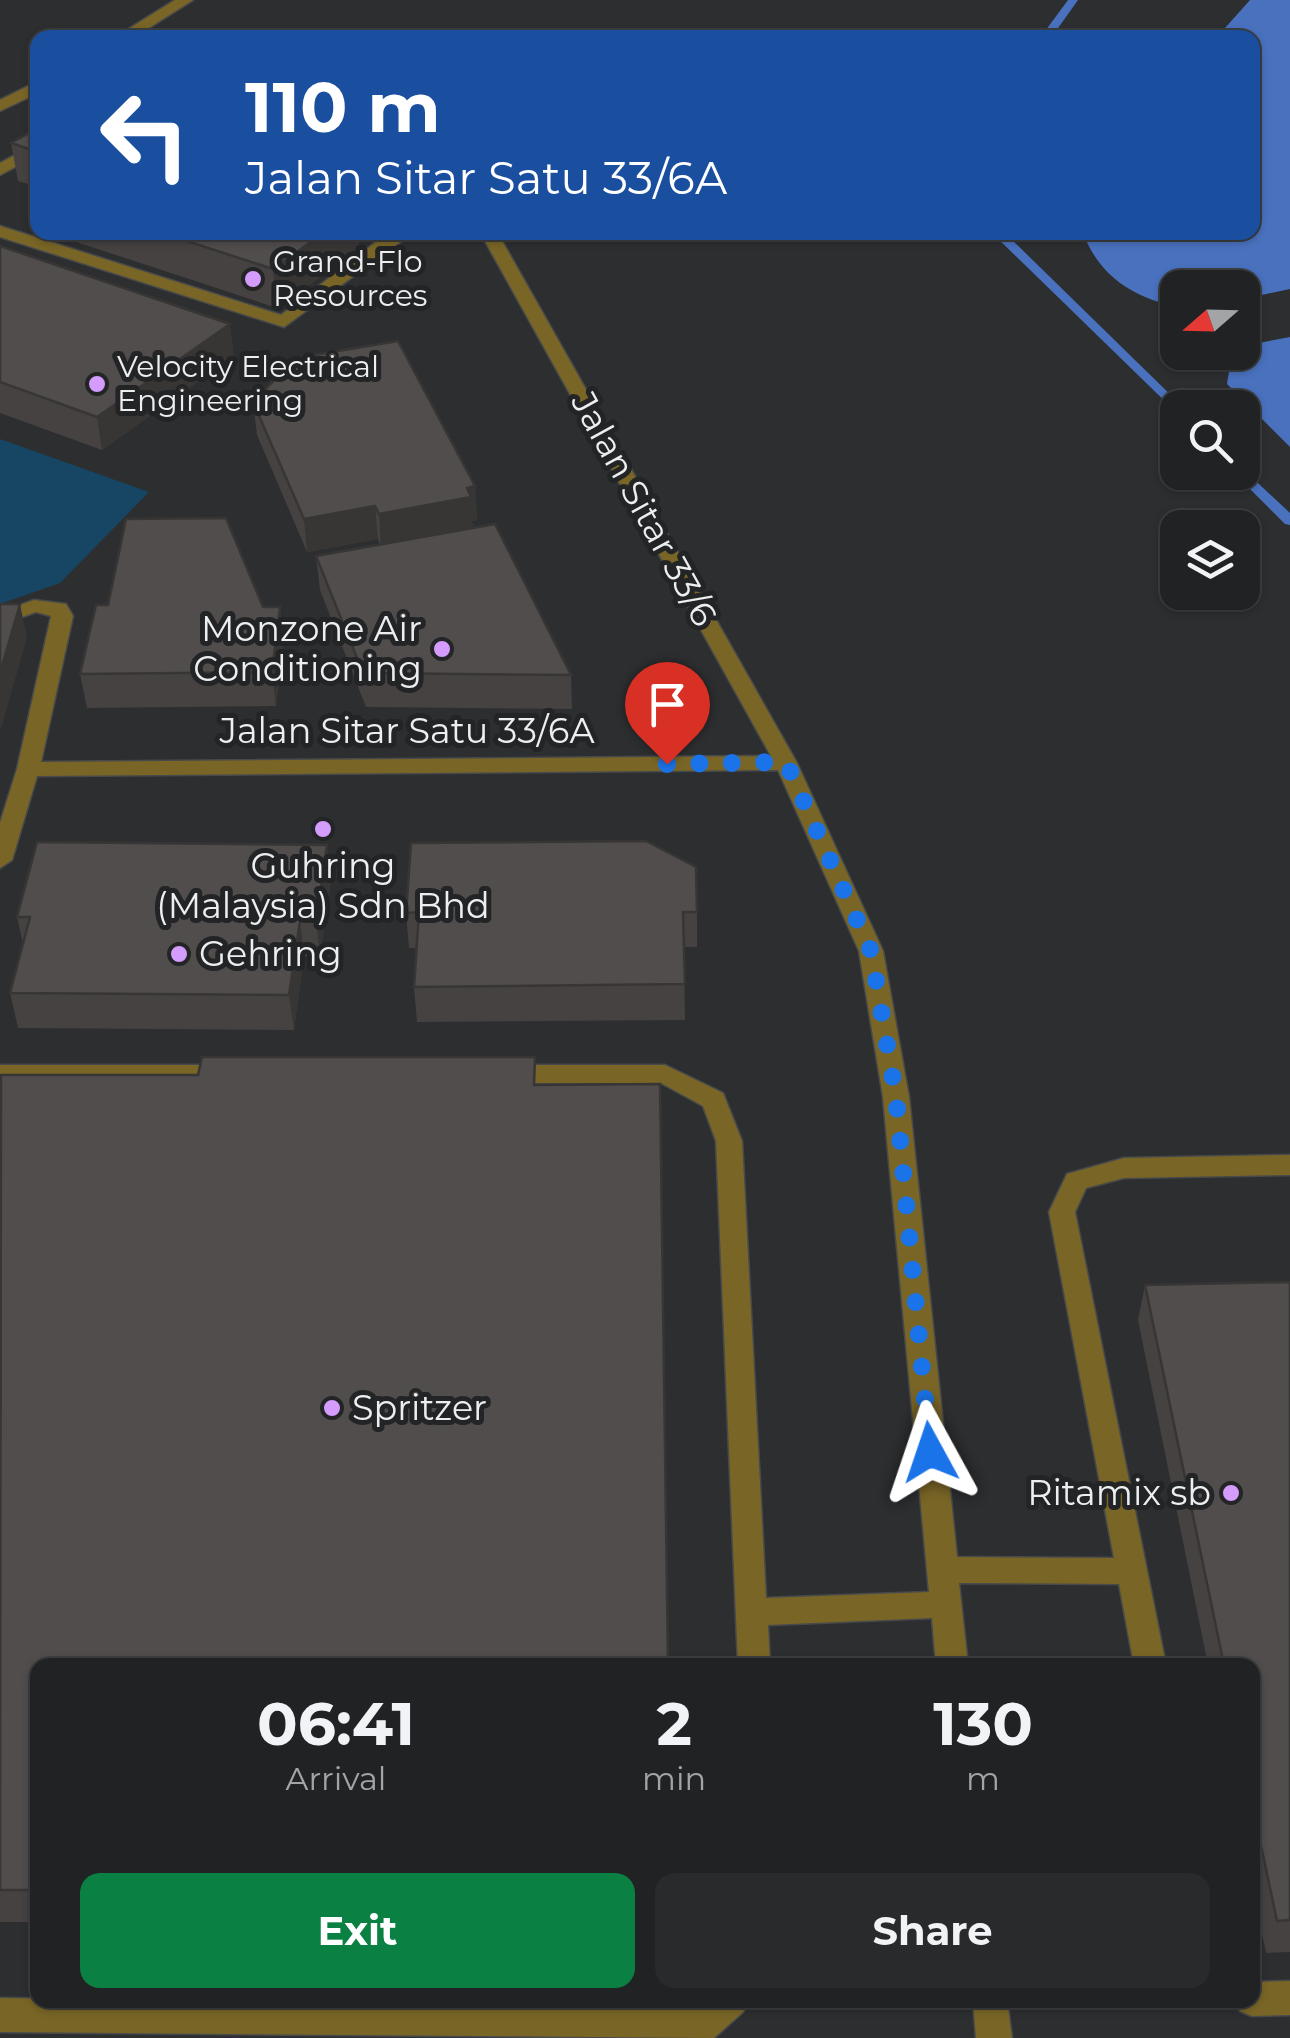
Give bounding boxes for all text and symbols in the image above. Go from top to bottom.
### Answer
text: 110 m [245,64,441,150]
icon: left [80,70,210,200]
text: Jalan Sitar Satu 33/6A [245,150,727,205]
place label: Grand-Flo Resources [273,243,427,314]
marker: Grand-Flo Resources [242,268,264,290]
north arrow [1160,270,1260,370]
map controls [1160,270,1260,610]
place label: Velocity Electrical Engineering [117,348,379,419]
marker: Velocity Electrical Engineering [86,373,108,395]
street label: Jalan Sitar 33/6 [562,383,726,633]
button: search [1160,390,1260,490]
button: layers [1160,510,1260,610]
place label: Monzone Air Conditioning [193,607,422,690]
marker: Monzone Air Conditioning [431,638,453,660]
pin [625,662,710,765]
icon: arrive [640,677,695,732]
street label: Jalan Sitar Satu 33/6A [218,709,595,752]
marker: Guhring (Malaysia) Sdn Bhd [312,818,334,840]
place label: Guhring (Malaysia) Sdn Bhd [156,844,490,927]
place label: Gehring [199,932,342,975]
marker: Gehring [168,943,190,965]
place label: Spritzer [352,1386,487,1429]
marker: Spritzer [321,1397,343,1419]
position arrow [878,1400,982,1504]
place label: Ritamix sb [1027,1471,1211,1514]
marker: Ritamix sb [1220,1482,1242,1504]
text: 06:41 [257,1687,415,1760]
text: 2 [656,1687,692,1760]
text: 130 [933,1687,1033,1760]
text: Arrival [286,1759,386,1798]
text: min [642,1759,706,1798]
text: m [966,1759,1000,1798]
button: Exit [80,1873,635,1988]
button: Share [655,1873,1210,1988]

